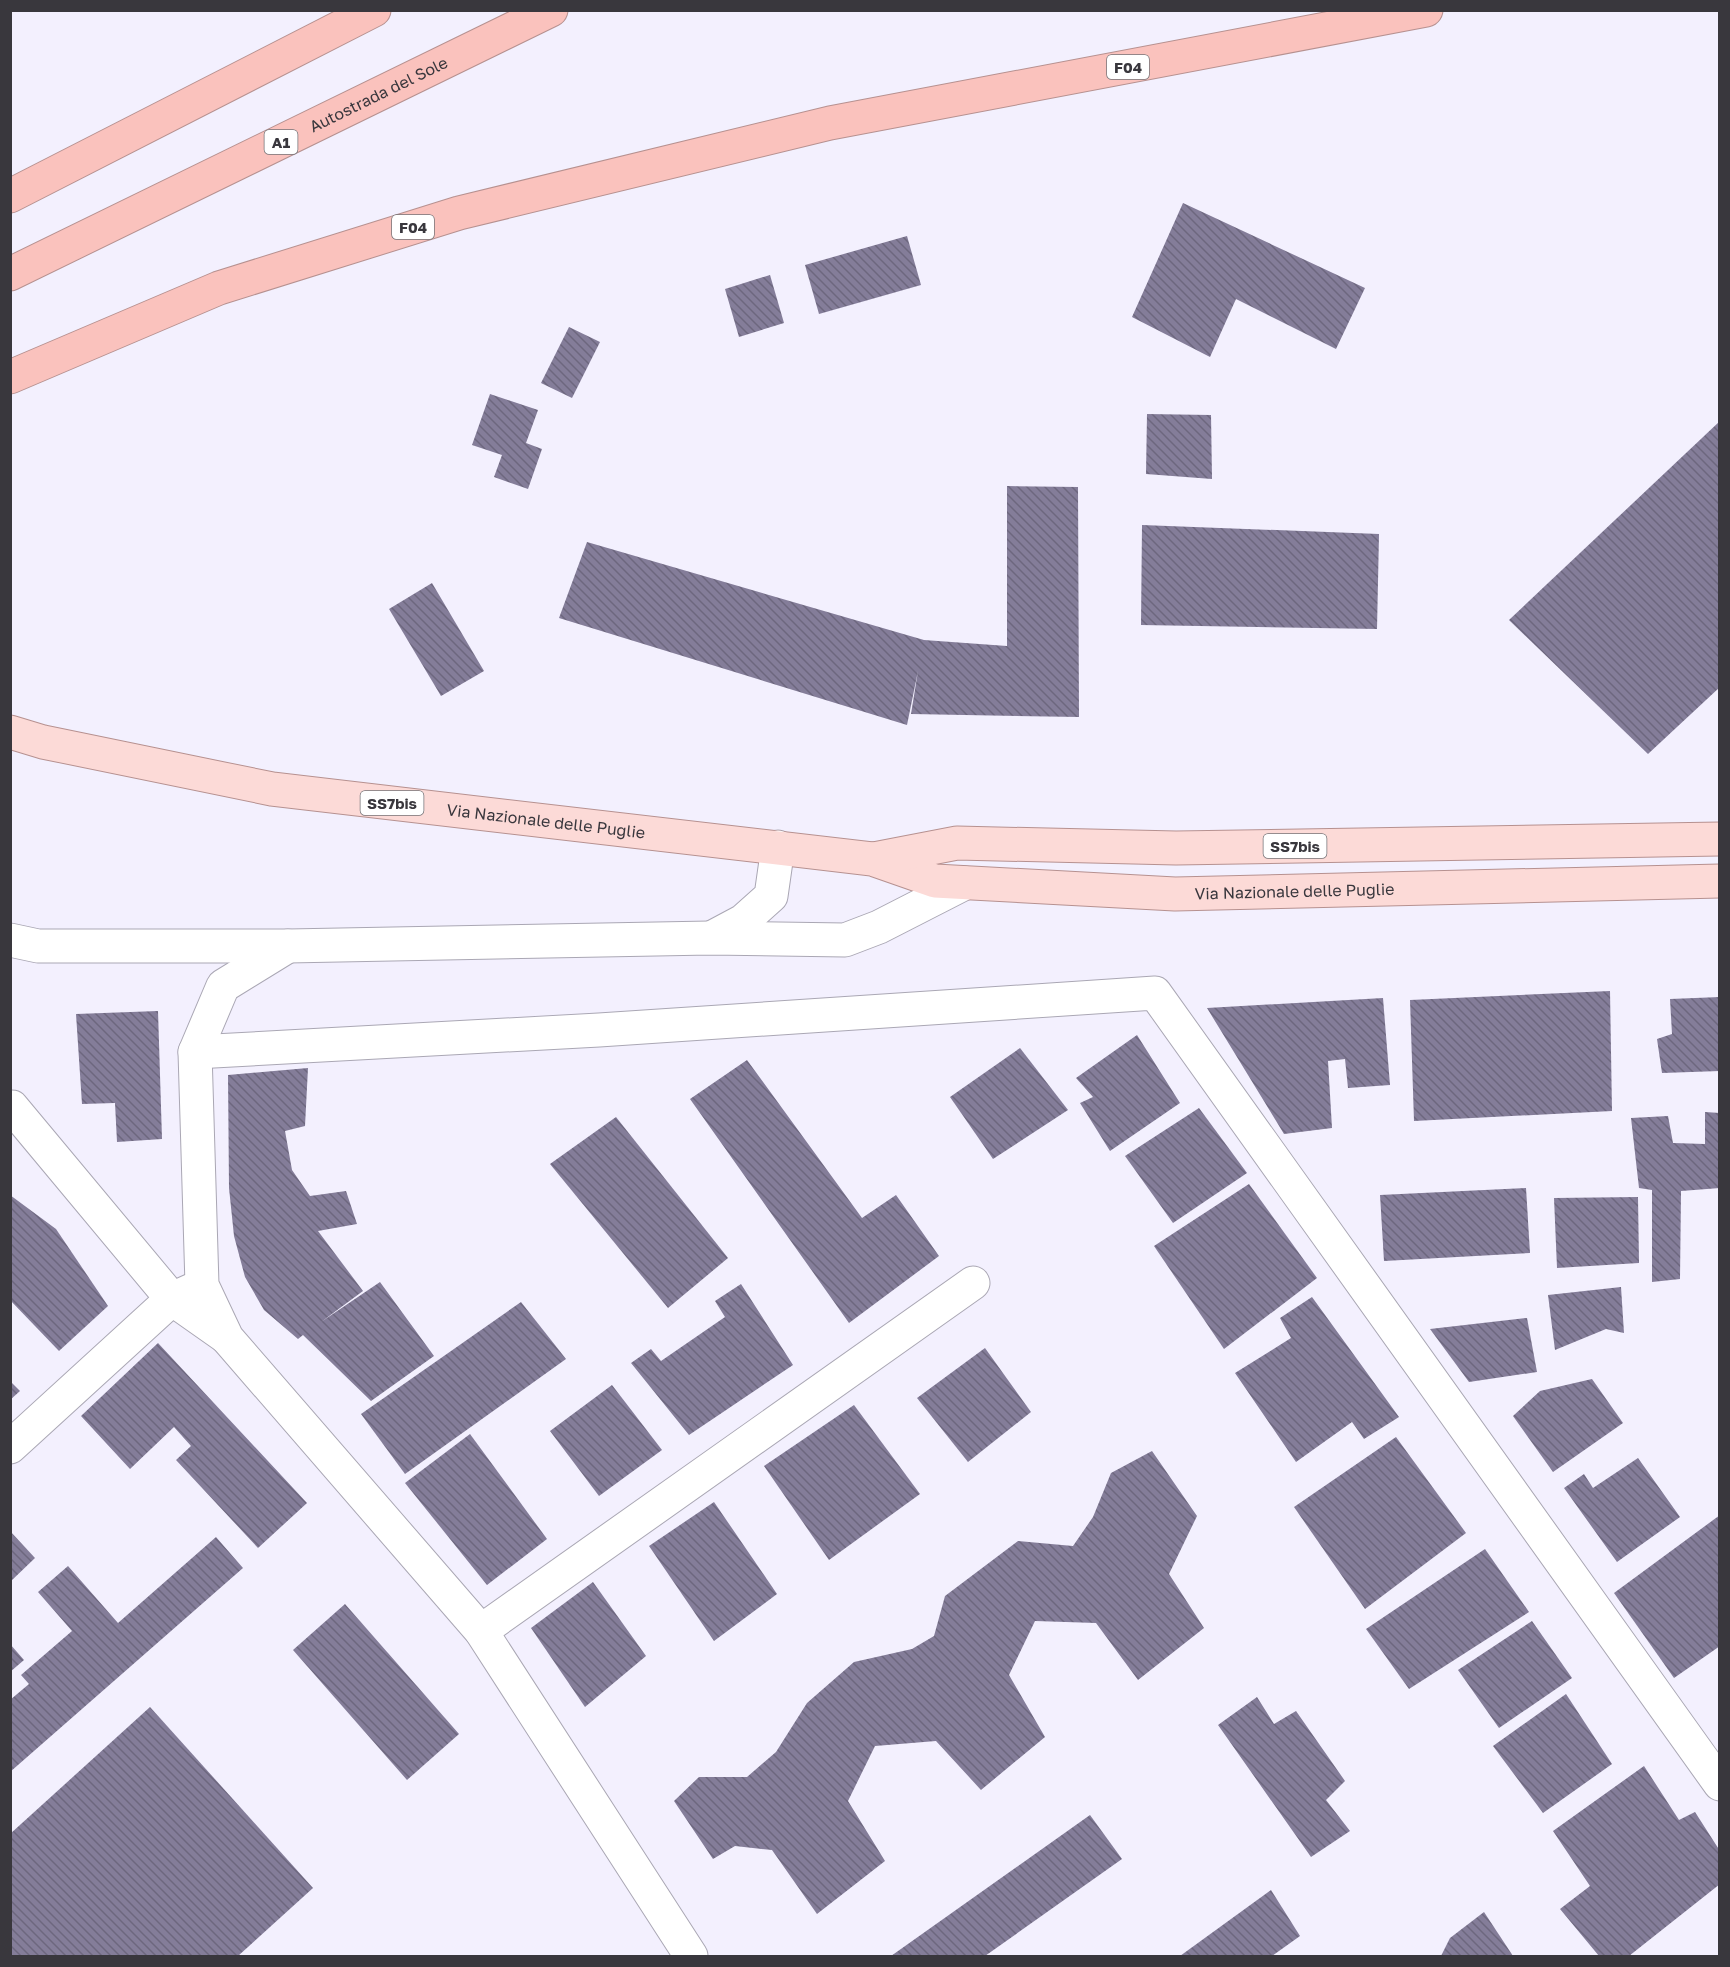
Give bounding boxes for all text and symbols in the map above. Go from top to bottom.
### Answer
street label: Autostrada del Sole [306,52,451,136]
road number: F04 [1107,55,1149,79]
road number: A1 [264,130,298,154]
road number: F04 [392,215,434,239]
road number: SS7bis [360,791,424,815]
street label: Via Nazionale delle Puglie [446,799,646,842]
road number: SS7bis [1264,834,1326,858]
street label: Via Nazionale delle Puglie [1194,879,1395,904]

